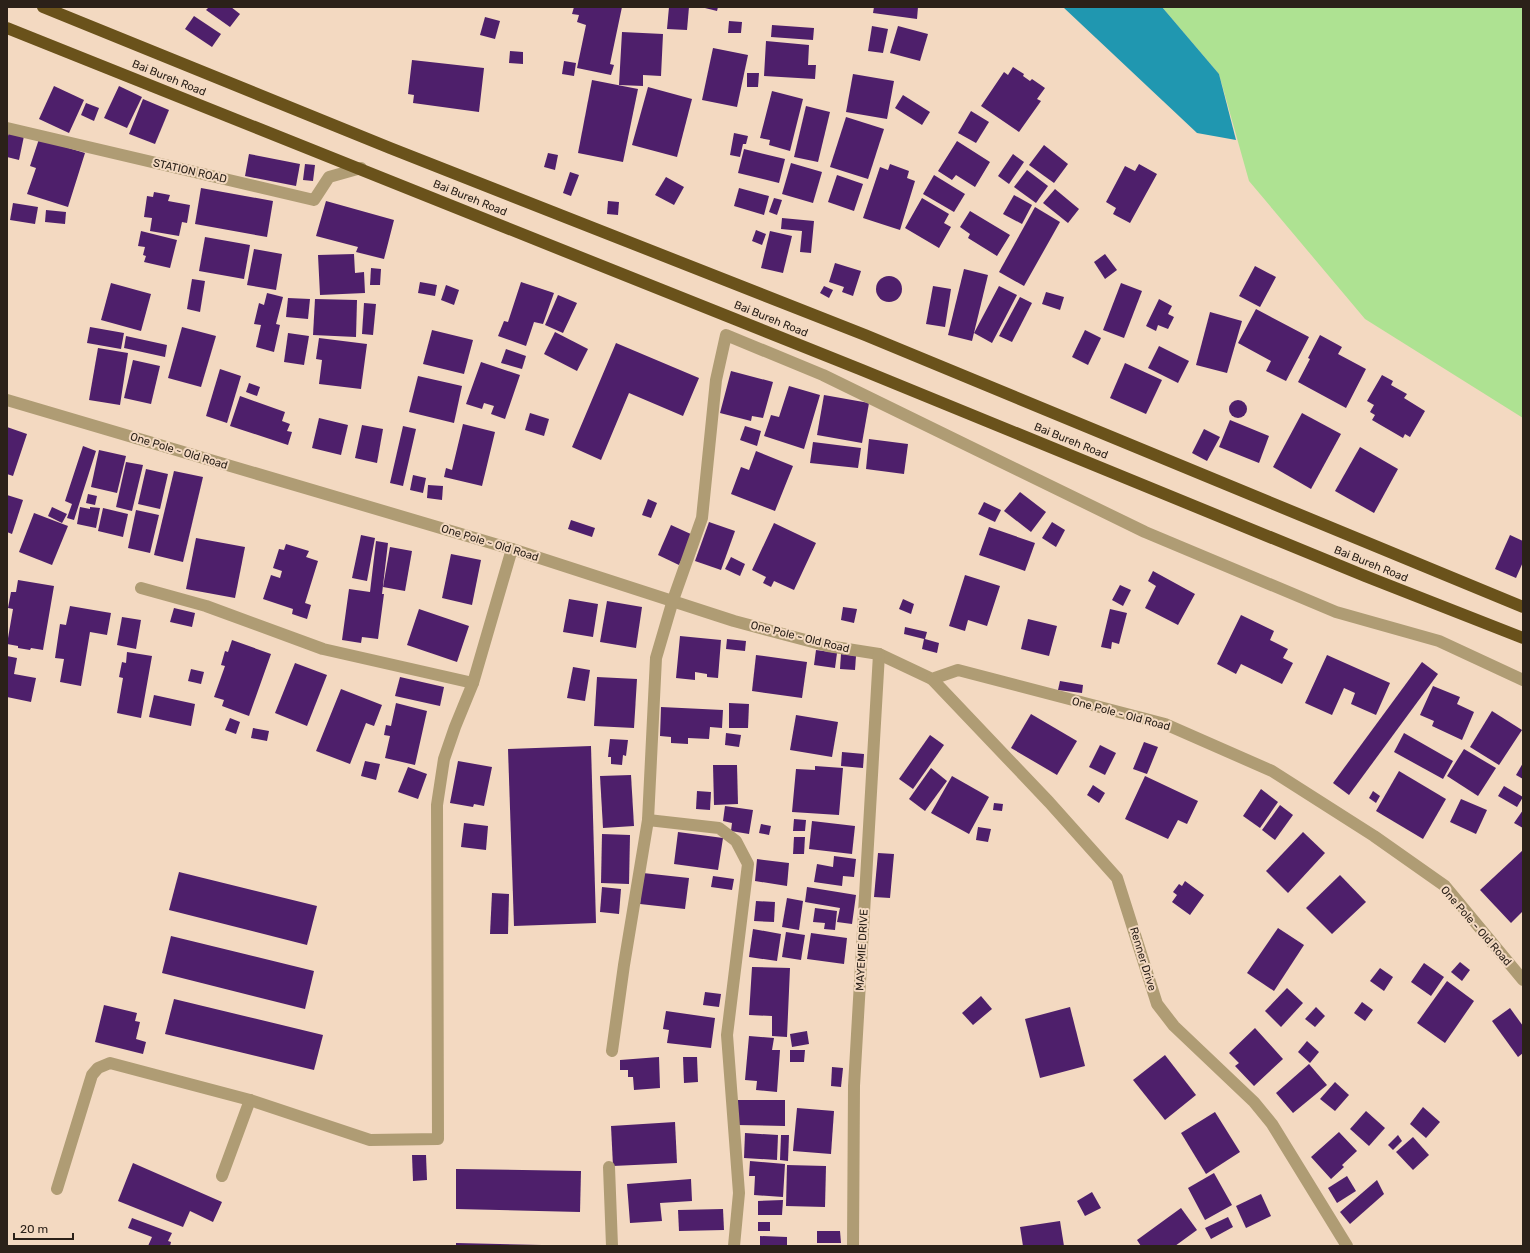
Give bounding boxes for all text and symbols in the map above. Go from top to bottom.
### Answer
street label: Bai Bureh Road [130,57,208,99]
street label: STATION ROAD [152,156,228,186]
street label: Bai Bureh Road [431,177,509,219]
street label: Bai Bureh Road [732,298,810,340]
street label: Bai Bureh Road [1032,420,1110,462]
street label: One Pole - Old Road [129,430,229,472]
street label: One Pole - Old Road [440,522,540,564]
street label: Bai Bureh Road [1332,543,1410,585]
street label: One Pole - Old Road [749,618,851,656]
street label: One Pole - Old Road [1070,695,1172,733]
street label: One Pole - Old Road [1438,884,1514,968]
street label: MAYEMIE DRIVE [853,908,871,991]
street label: Renner Drive [1127,926,1159,992]
scale bar [14,1215,73,1241]
text: 20 m [20,1222,48,1236]

